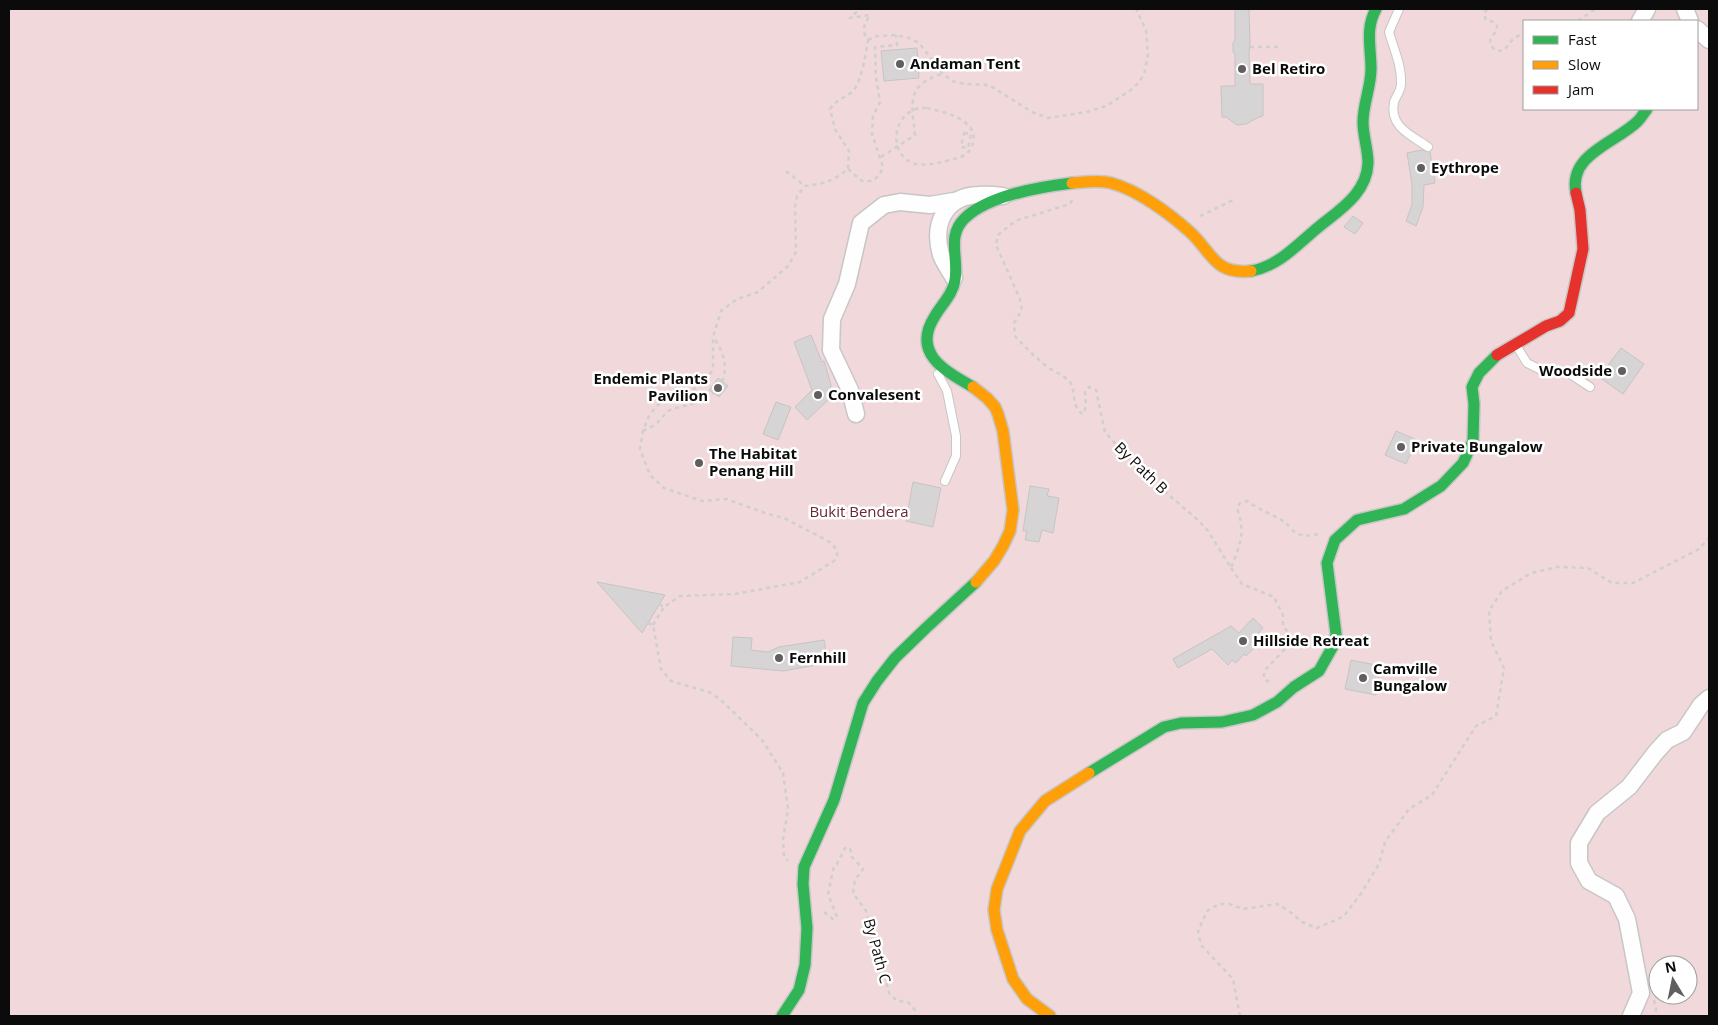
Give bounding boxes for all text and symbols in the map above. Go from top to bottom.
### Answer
legend [1523,20,1698,110]
text: Fast [1568,29,1597,49]
place label: Andaman Tent [910,53,1021,73]
text: Slow [1568,54,1601,74]
marker: Andaman Tent [894,58,906,70]
place label: Bel Retiro [1252,58,1325,78]
marker: Bel Retiro [1236,63,1248,75]
text: Jam [1566,79,1594,99]
place label: Eythrope [1431,157,1499,177]
marker: Eythrope [1415,162,1427,174]
place label: Woodside [1539,360,1612,380]
marker: Woodside [1616,365,1628,377]
place label: Endemic Plants Pavilion [594,368,708,405]
marker: Endemic Plants Pavilion [712,382,724,394]
place label: Convalesent [828,384,921,404]
marker: Convalesent [812,389,824,401]
place label: Private Bungalow [1411,436,1543,456]
street label: By Path B [1111,437,1173,498]
marker: Private Bungalow [1395,441,1407,453]
place label: The Habitat Penang Hill [709,443,797,480]
marker: The Habitat Penang Hill [693,457,705,469]
park label: Bukit Bendera [809,501,909,521]
place label: Hillside Retreat [1253,630,1370,650]
marker: Hillside Retreat [1237,635,1249,647]
place label: Fernhill [789,647,846,667]
marker: Fernhill [773,652,785,664]
place label: Camville Bungalow [1373,658,1447,695]
marker: Camville Bungalow [1357,672,1369,684]
street label: By Path C [860,916,896,985]
north arrow [1648,955,1698,1005]
text: N [1663,956,1678,977]

